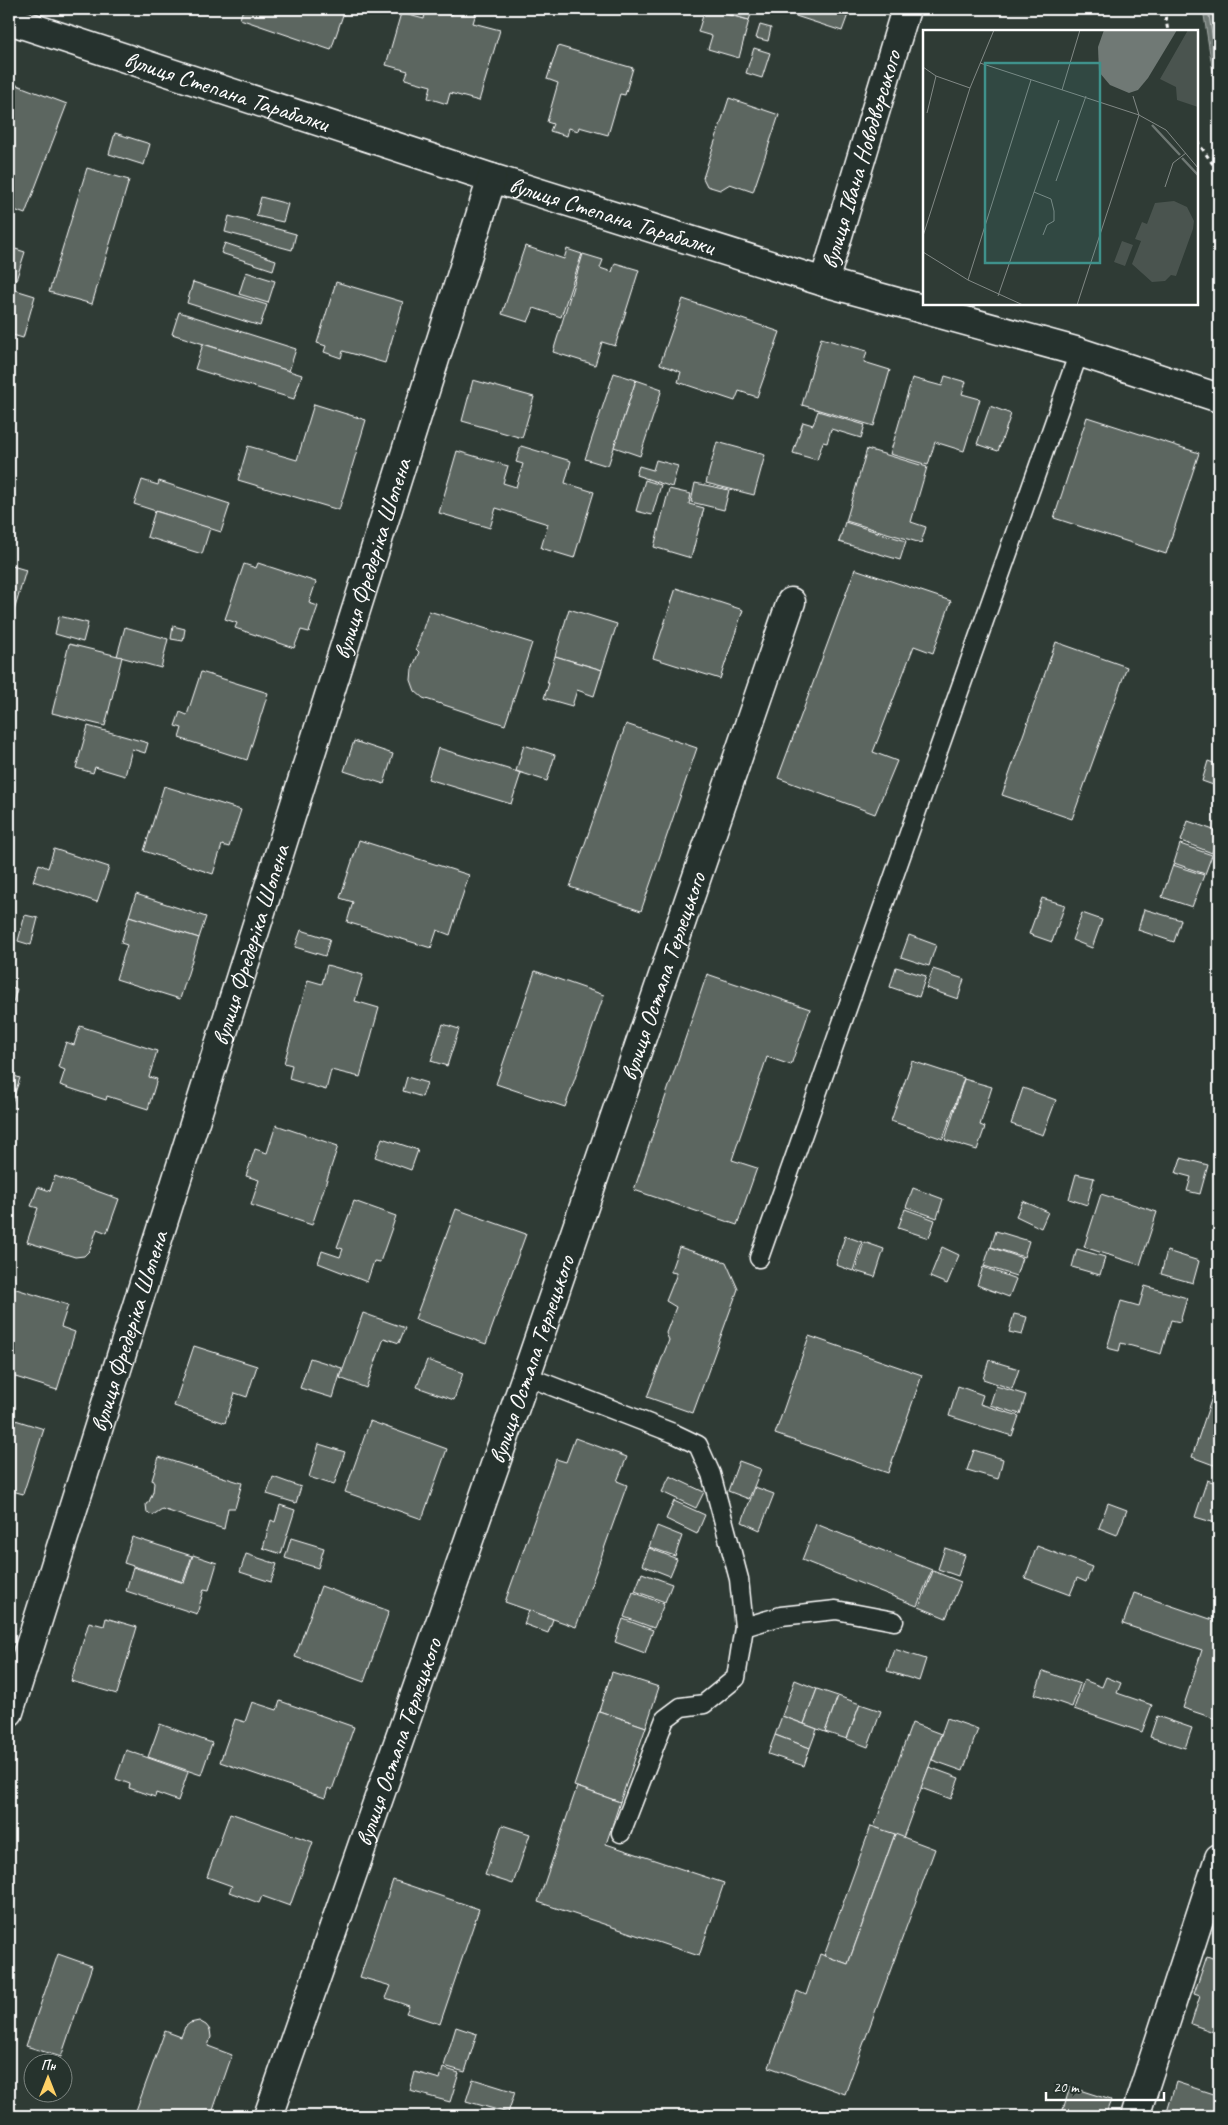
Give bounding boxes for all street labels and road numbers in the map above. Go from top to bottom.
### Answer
street label: вулиця Степана Тарабалки [121,44,335,139]
street label: вулиця Івана Новодворського [814,45,908,272]
street label: вулиця Степана Тарабалки [506,169,720,262]
street label: вулиця Фредеріка Шопена [326,453,418,663]
street label: вулиця Фредеріка Шопена [205,840,297,1049]
street label: вулиця Остапа Терлецького [613,867,713,1084]
street label: вулиця Фредеріка Шопена [83,1226,175,1436]
street label: вулиця Остапа Терлецького [482,1250,582,1468]
street label: вулиця Остапа Терлецького [348,1633,449,1850]

